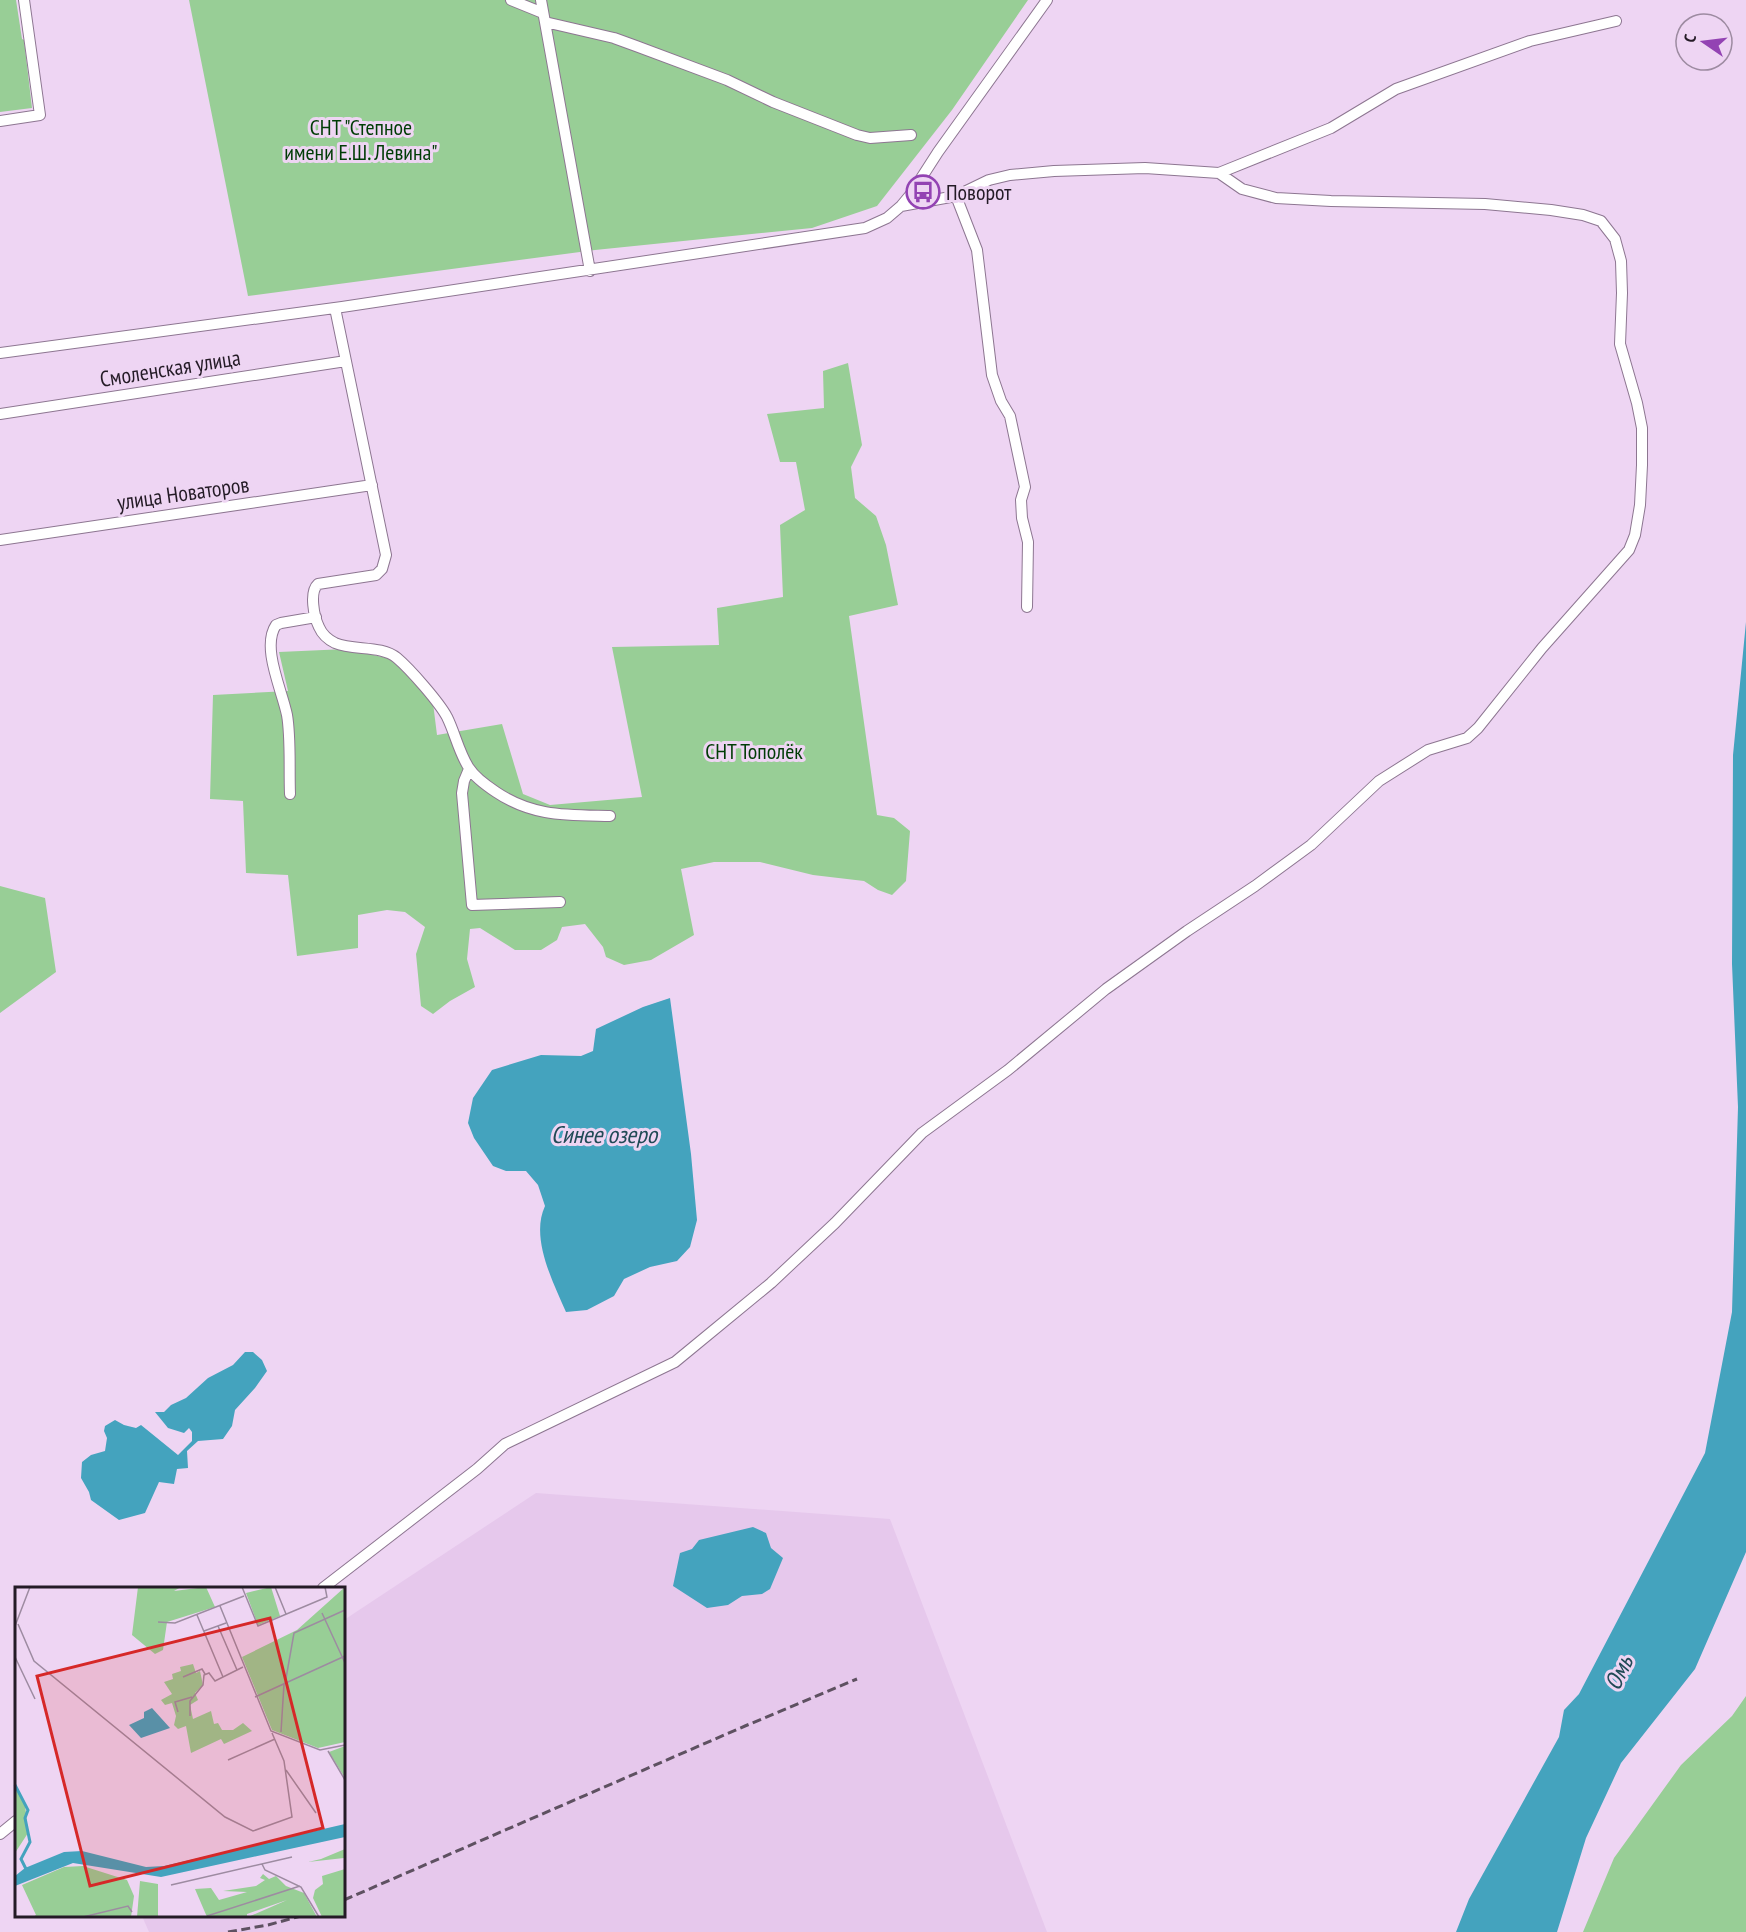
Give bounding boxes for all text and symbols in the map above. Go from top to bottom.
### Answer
north arrow [1674,12,1734,72]
text: С [1679,32,1700,44]
park label: СНТ "Степное имени Е.Ш. Левина" [284,113,438,166]
bus stop icon: Поворот [905,174,941,210]
place label: Поворот [946,178,1012,206]
street label: Смоленская улица [98,343,242,393]
street label: улица Новаторов [115,470,251,516]
park label: СНТ Тополёк [705,737,803,765]
water label: Синее озеро [551,1119,659,1150]
inset map [15,1587,345,1917]
water label: Омь [1597,1650,1641,1695]

